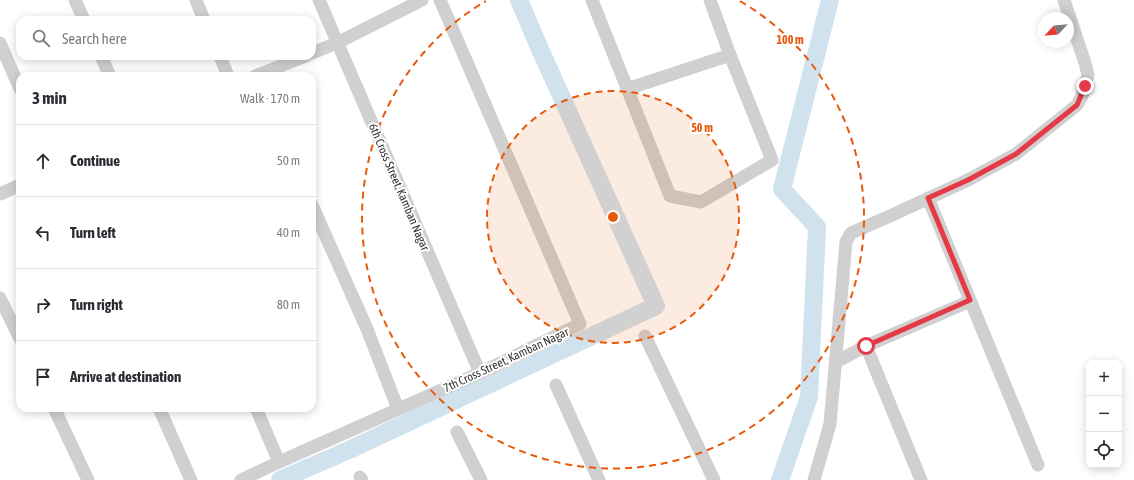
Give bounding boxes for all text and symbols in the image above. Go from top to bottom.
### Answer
north arrow [1038,12,1074,48]
search box [16,16,316,60]
icon: search [30,27,52,49]
text: Search here [62,30,127,47]
text: 100 m [776,33,804,47]
route end [1076,77,1094,95]
text: 3 min [32,88,67,108]
text: Walk · 170 m [240,91,300,106]
street label: 6th Cross Street, Kamban Nagar [366,121,432,253]
text: 50 m [691,121,713,135]
icon: ahead [32,150,54,172]
text: Continue [70,152,120,169]
text: 50 m [277,153,300,168]
centre of rings [606,210,620,224]
icon: left [32,222,54,244]
text: Turn left [70,224,116,241]
text: 40 m [277,225,300,240]
icon: right [32,294,54,316]
text: Turn right [70,296,123,313]
text: 80 m [277,297,300,312]
street label: 7th Cross Street, Kamban Nagar [441,325,571,395]
route start [857,337,875,355]
map controls [1086,360,1122,468]
button: + [1086,360,1122,396]
icon: arrive [32,366,54,388]
text: Arrive at destination [70,368,181,385]
button: − [1086,396,1122,432]
button: locate [1086,432,1122,468]

